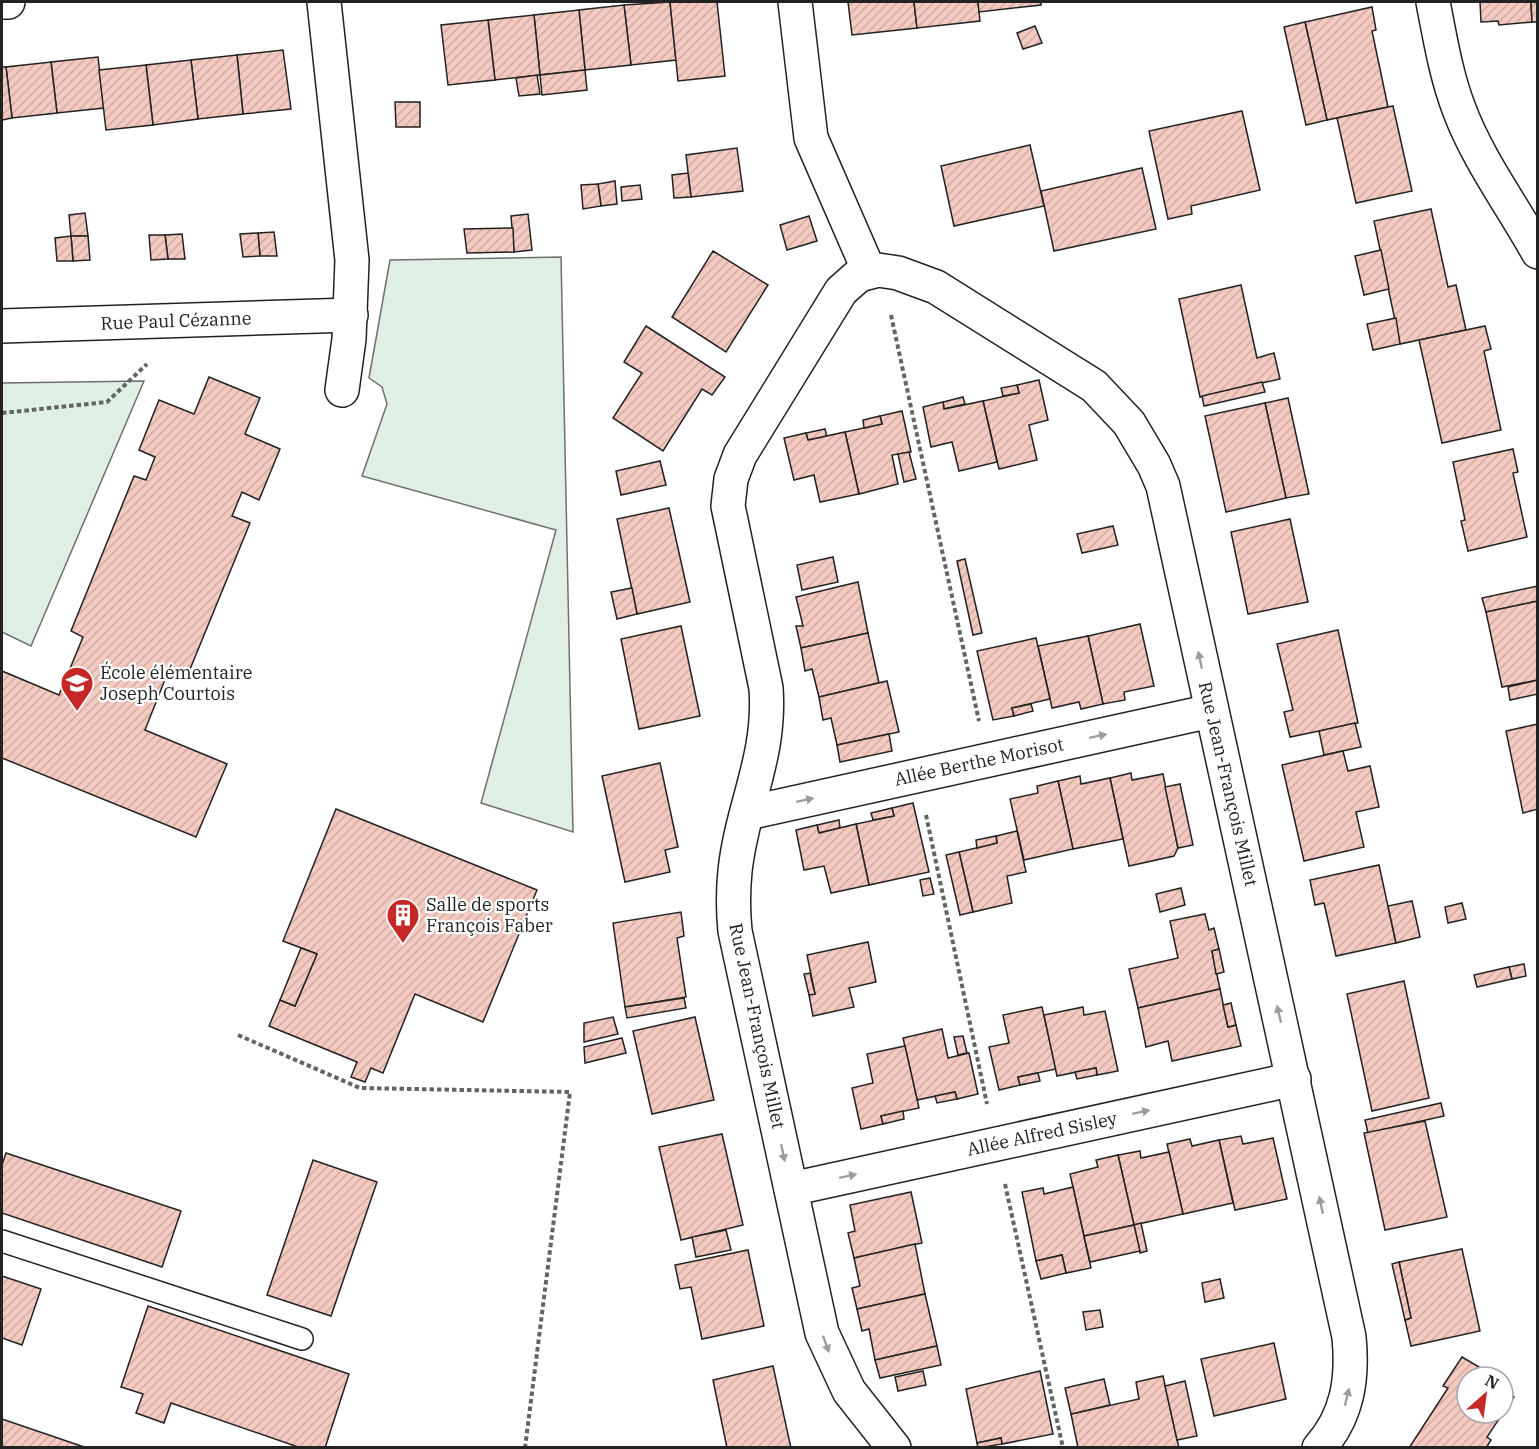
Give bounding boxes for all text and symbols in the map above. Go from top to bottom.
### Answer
street label: Rue Paul Cézanne [100,306,252,335]
one-way arrow [1195,651,1204,670]
place label: École élémentaire Joseph Courtois [100,661,252,705]
school or university icon: École élémentaire Joseph Courtois [59,665,95,712]
street label: Rue Jean-François Millet [1194,679,1263,889]
one-way arrow [1089,730,1107,740]
street label: Allée Berthe Morisot [892,732,1066,791]
one-way arrow [796,795,815,804]
place label: Salle de sports François Faber [426,893,553,937]
building icon: Salle de sports François Faber [385,897,421,944]
street label: Rue Jean-François Millet [724,921,791,1131]
one-way arrow [1274,1005,1284,1024]
street label: Allée Alfred Sisley [965,1106,1119,1161]
one-way arrow [1132,1107,1150,1117]
one-way arrow [779,1144,788,1163]
one-way arrow [839,1171,857,1181]
one-way arrow [1316,1195,1325,1214]
one-way arrow [821,1335,831,1353]
north arrow [1455,1365,1515,1425]
text: N [1482,1370,1502,1394]
one-way arrow [1342,1387,1352,1406]

